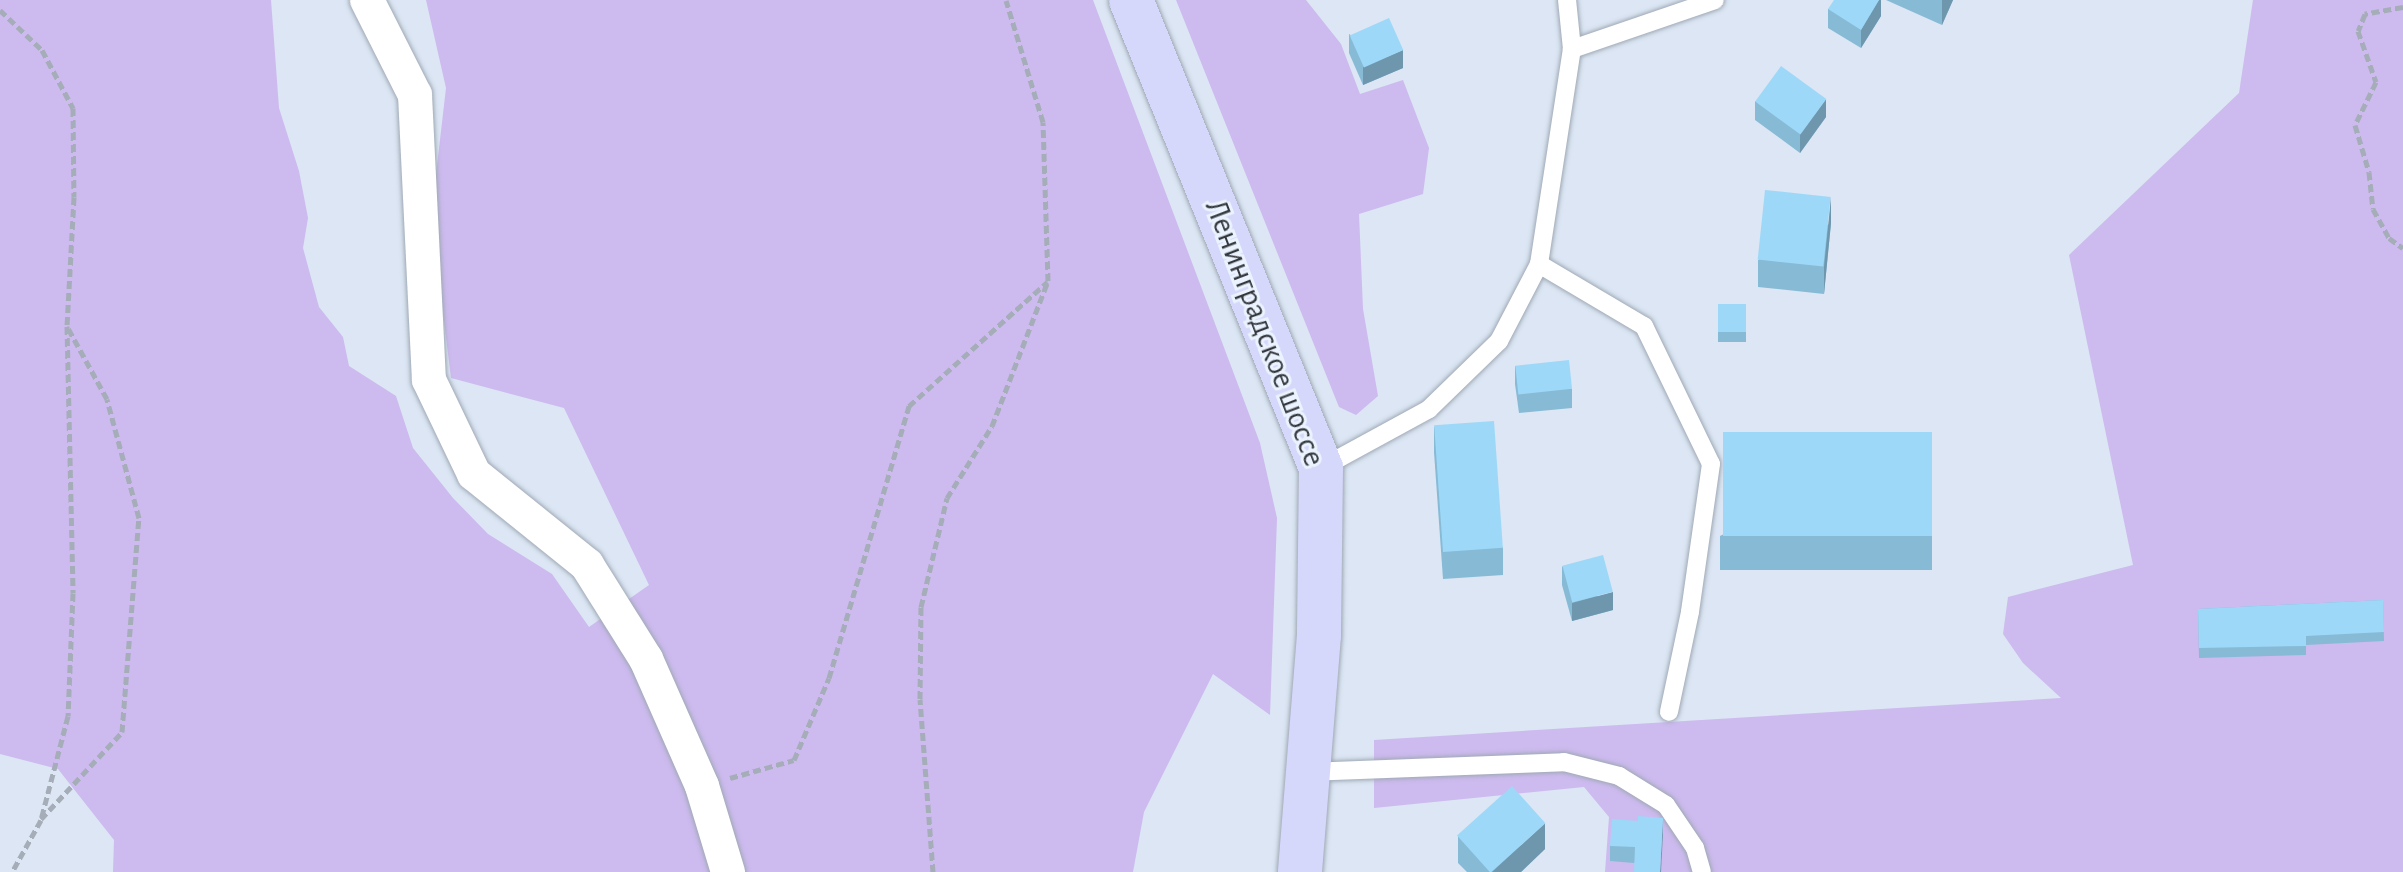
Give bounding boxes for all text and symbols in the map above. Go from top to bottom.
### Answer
street label: Ленинградское шоссе [1196,194,1334,472]

